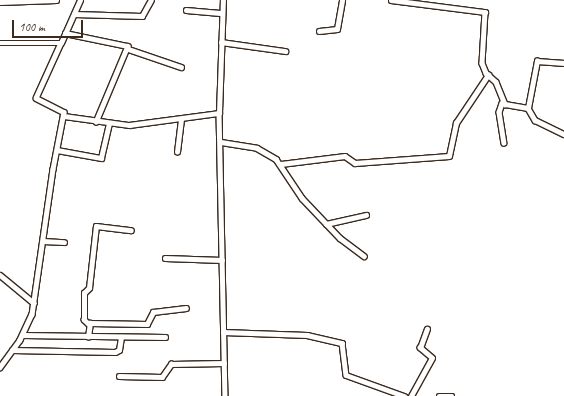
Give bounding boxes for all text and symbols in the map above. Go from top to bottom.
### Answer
scale bar [14,12,85,38]
text: 100 m [19,19,45,35]

